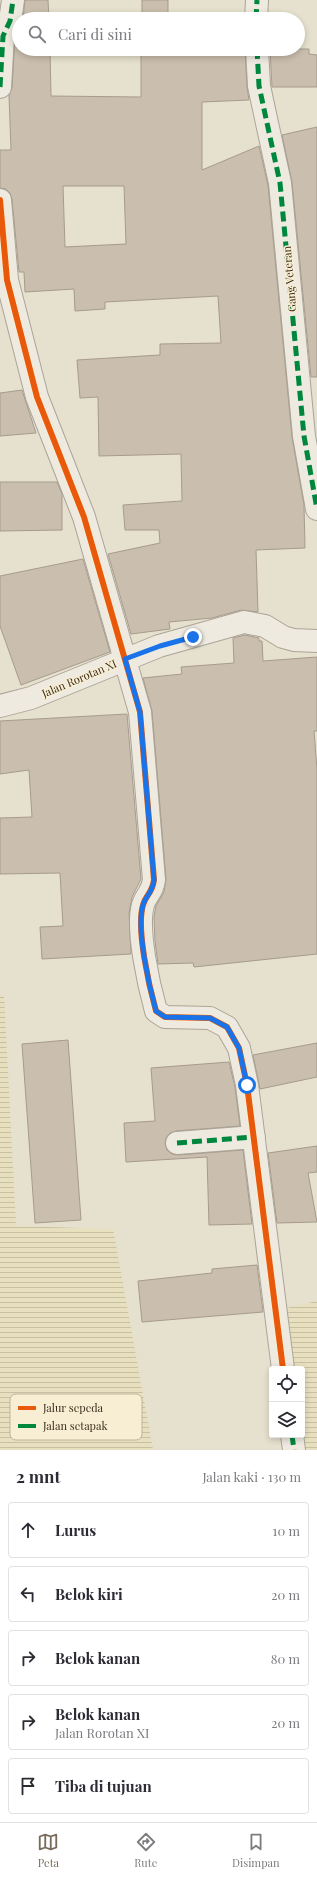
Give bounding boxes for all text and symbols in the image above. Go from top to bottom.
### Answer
search box [12,12,305,56]
icon: search [26,23,48,45]
text: Cari di sini [58,24,132,44]
street label: Gang Veteran [279,245,299,313]
route end [184,628,202,646]
street label: Jalan Rorotan XI [38,655,119,701]
route start [238,1076,256,1094]
map controls [269,1366,305,1438]
button: locate [269,1366,305,1402]
legend [10,1394,142,1440]
text: Jalur sepeda [42,1400,104,1415]
button: layers [269,1402,305,1438]
text: Jalan setapak [42,1418,108,1433]
text: 2 mnt [16,1465,61,1487]
text: Jalan kaki · 130 m [202,1468,301,1485]
icon: ahead [17,1519,39,1541]
text: Lurus [55,1520,96,1540]
text: 10 m [273,1522,300,1539]
icon: left [17,1583,39,1605]
text: Belok kiri [55,1584,123,1604]
text: 20 m [271,1586,300,1603]
icon: right [17,1647,39,1669]
text: Belok kanan [55,1648,140,1668]
text: 80 m [271,1650,300,1667]
text: Belok kanan [55,1704,140,1724]
icon: right [17,1711,39,1733]
text: 20 m [271,1714,300,1731]
text: Jalan Rorotan XI [55,1724,149,1741]
icon: arrive [17,1775,39,1797]
text: Tiba di tujuan [55,1776,152,1796]
tab: Peta [37,1831,59,1870]
tab: Rute [134,1831,157,1870]
tab: Disimpan [232,1831,280,1870]

